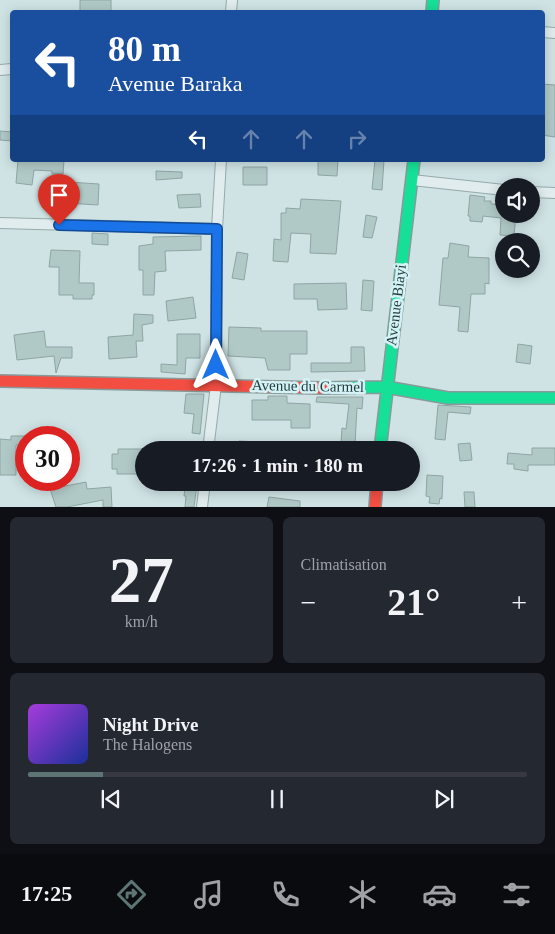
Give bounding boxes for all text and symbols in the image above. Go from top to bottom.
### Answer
icon: left [25,30,90,95]
text: 80 m [108,30,181,69]
text: Avenue Baraka [108,71,243,96]
icon: left [184,125,212,153]
icon: ahead [237,125,265,153]
icon: ahead [290,125,318,153]
icon: right [343,125,371,153]
pin [38,174,80,225]
map controls [495,178,540,278]
button: sound [495,178,540,223]
icon: arrive [45,181,73,209]
button: search [495,233,540,278]
street label: Avenue Biayi [383,263,409,347]
position arrow [189,338,241,390]
street label: Avenue du Carmel [252,377,364,395]
speed limit sign: 30 [15,426,80,491]
text: 17:26 · 1 min · 180 m [192,455,363,476]
text: 27 [109,544,174,616]
text: Climatisation [301,556,387,573]
text: 21° [387,581,440,623]
text: − [301,587,316,618]
text: + [511,587,527,618]
text: km/h [125,613,158,630]
text: Night Drive [103,714,199,735]
text: The Halogens [103,736,192,753]
icon: previous [97,785,125,813]
icon: pause [263,785,291,813]
icon: next [430,785,458,813]
icon: directions [114,877,149,912]
icon: music [191,877,226,912]
icon: phone [268,877,303,912]
icon: climate [345,877,380,912]
icon: car [422,877,457,912]
icon: filters [499,877,534,912]
text: 17:25 [21,881,72,906]

